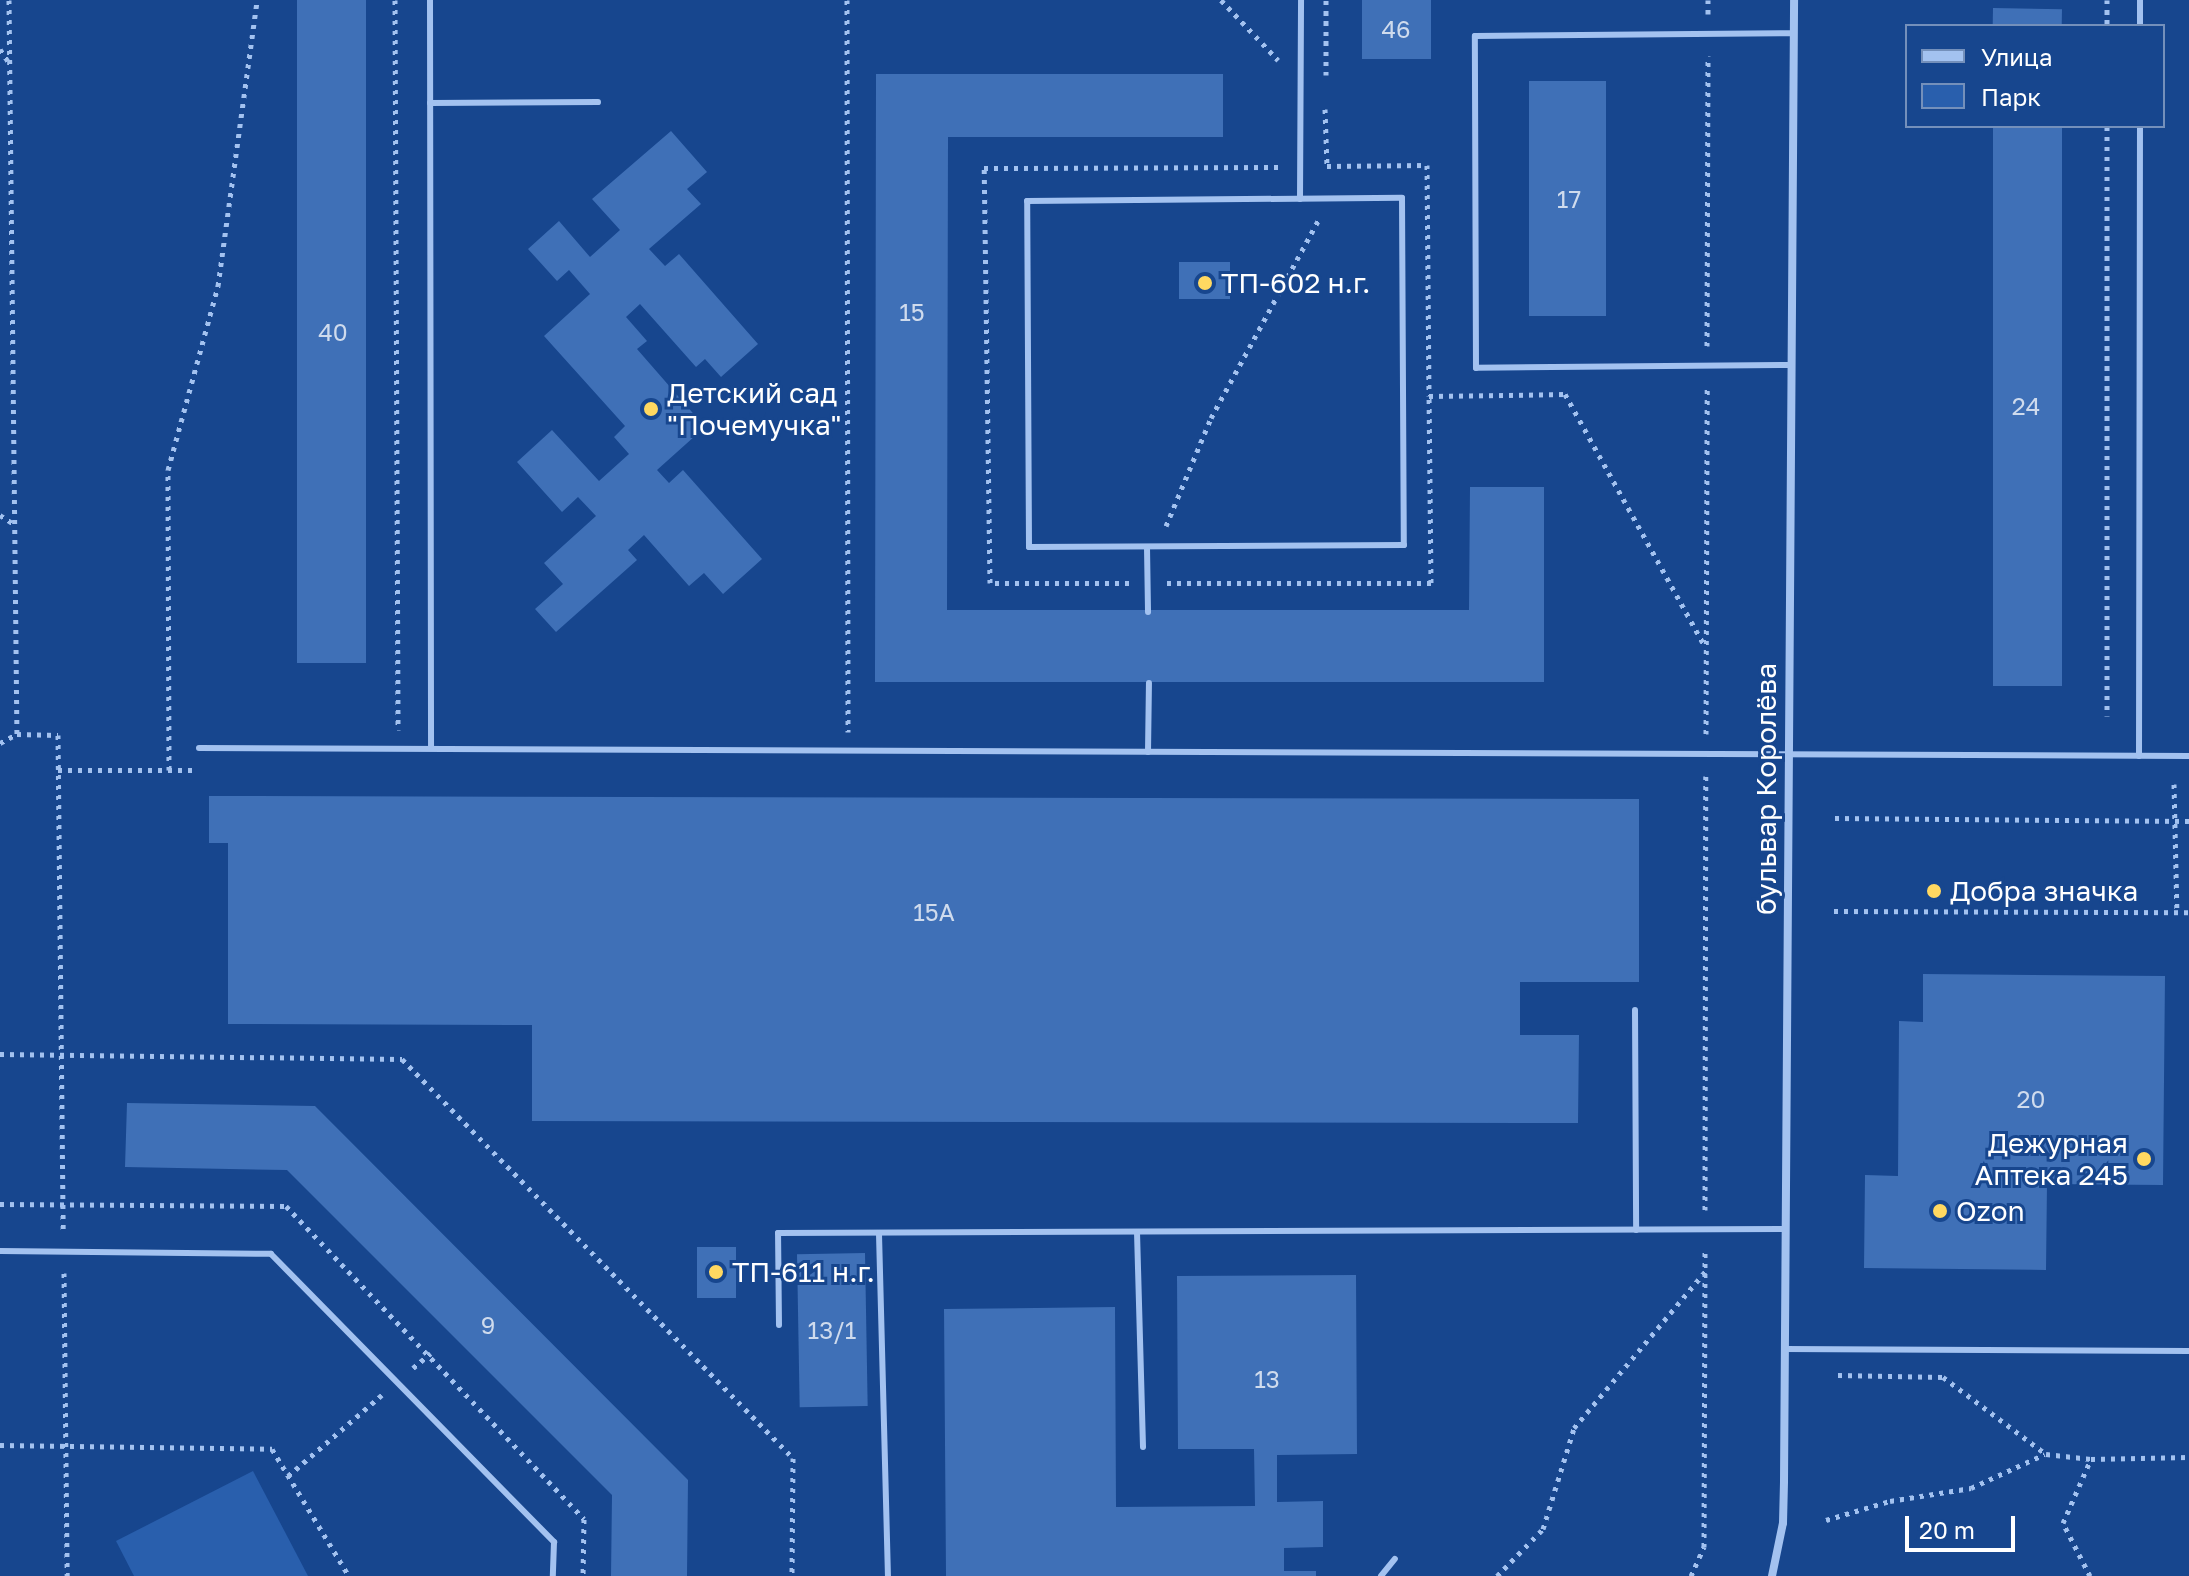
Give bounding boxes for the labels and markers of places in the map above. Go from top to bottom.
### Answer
place label: ТП-602 н.г. [1221,266,1370,300]
marker: ТП-602 н.г. [1196,274,1214,292]
place label: Детский сад "Почемучка" [667,376,841,442]
marker: Детский сад "Почемучка" [642,400,660,418]
place label: Добра значка [1950,874,2138,908]
marker: Добра значка [1925,882,1943,900]
place label: Дежурная Аптека 245 [1975,1126,2128,1192]
marker: Дежурная Аптека 245 [2135,1150,2153,1168]
place label: Ozon [1956,1194,2025,1228]
marker: Ozon [1931,1202,1949,1220]
place label: ТП-611 н.г. [732,1255,875,1289]
marker: ТП-611 н.г. [707,1263,725,1281]

